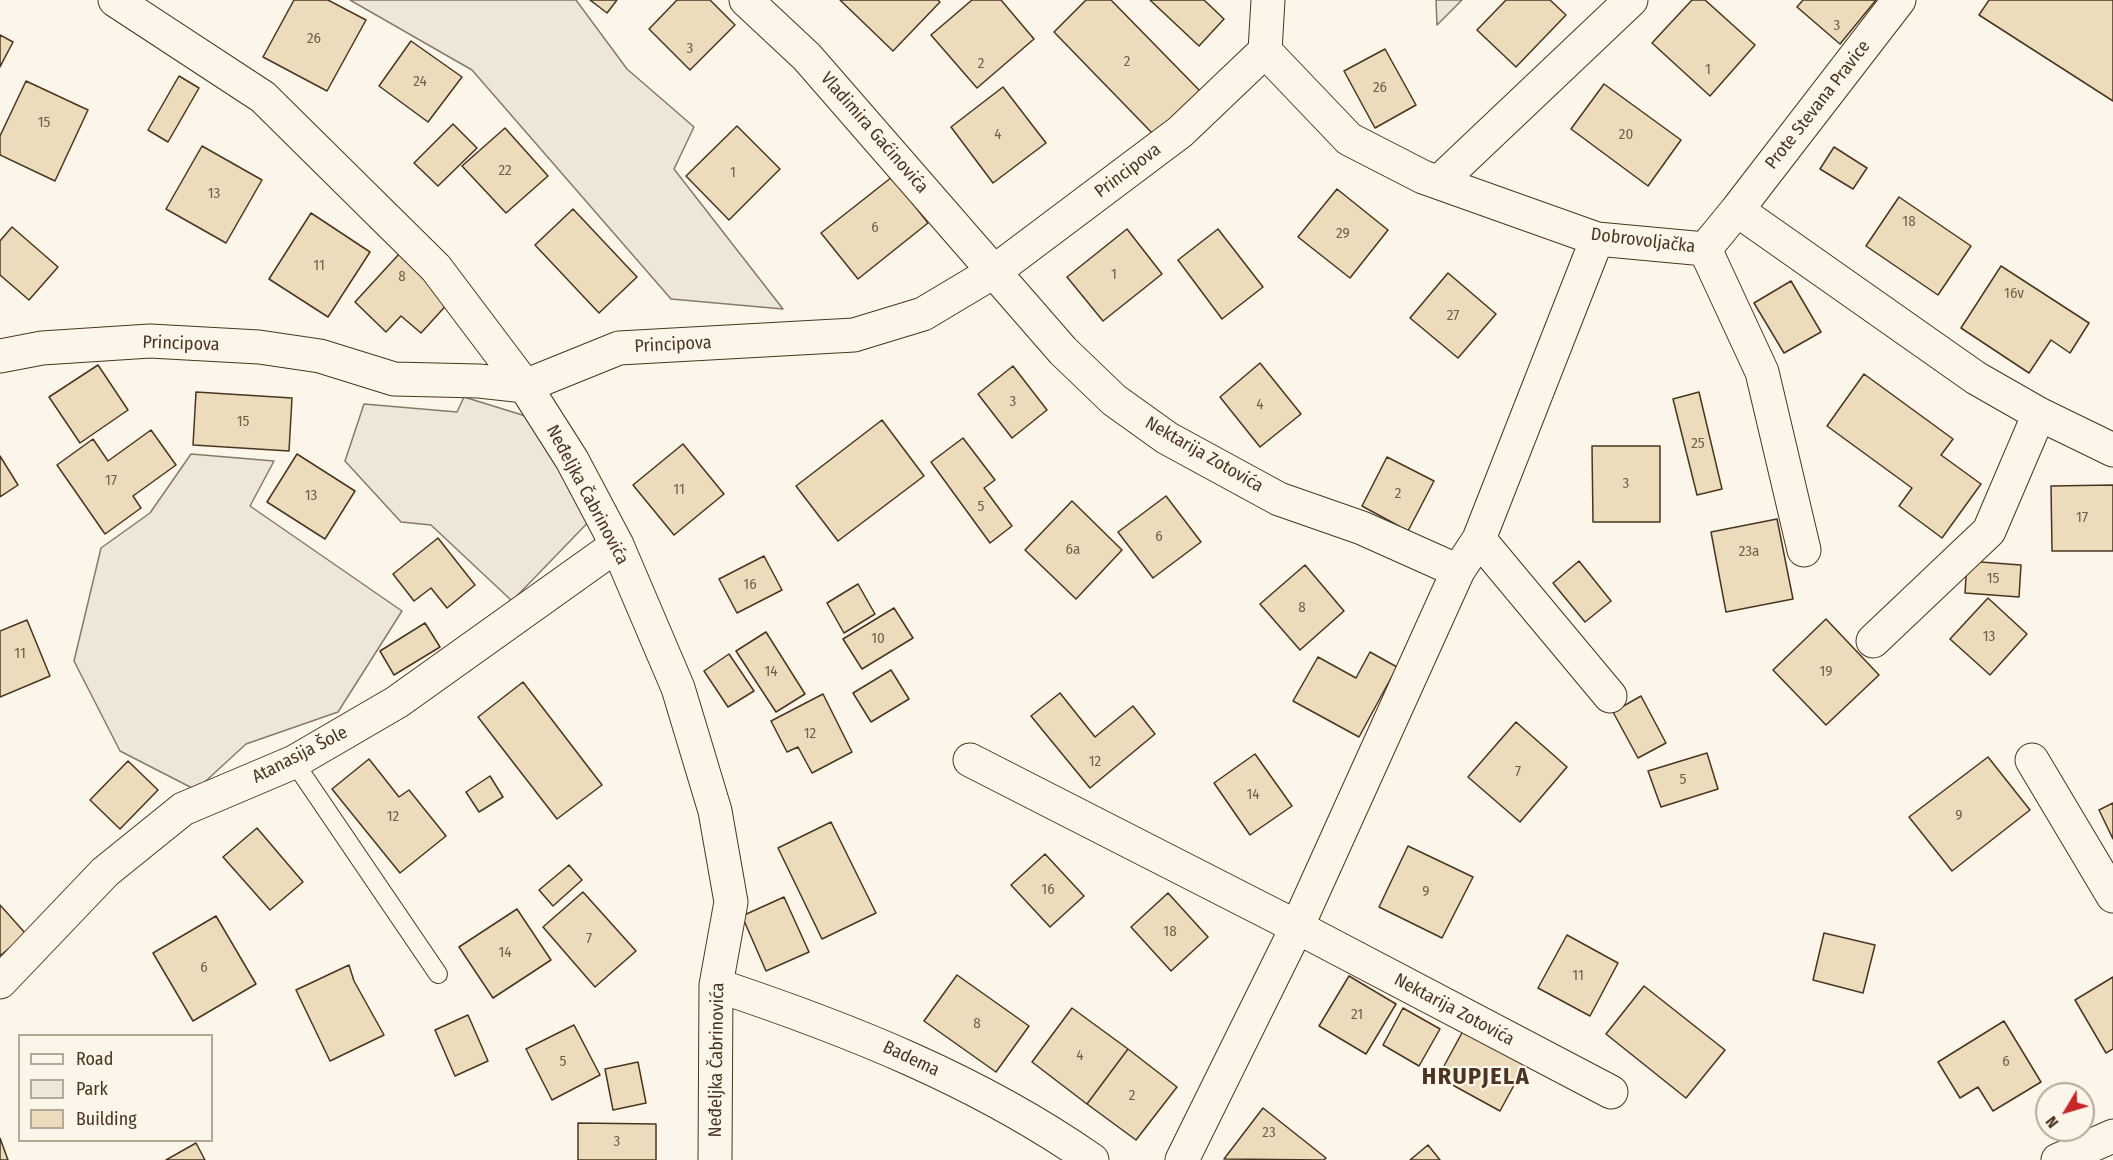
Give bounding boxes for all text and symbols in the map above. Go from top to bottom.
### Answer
house number: 3 [1834,17,1840,35]
house number: 26 [307,30,321,48]
street label: Prote Stevana Pravice [1761,36,1875,174]
house number: 3 [687,40,693,58]
house number: 2 [1124,53,1130,71]
house number: 2 [978,55,984,73]
house number: 1 [1705,61,1711,79]
street label: Vladimira Gaćinovića [816,68,932,198]
house number: 24 [413,73,427,91]
house number: 26 [1373,79,1387,97]
house number: 15 [38,114,50,132]
house number: 4 [994,126,1002,144]
house number: 20 [1619,126,1633,144]
street label: Principova [1091,139,1165,203]
house number: 22 [498,162,512,180]
house number: 1 [730,164,736,182]
house number: 13 [208,185,220,203]
house number: 18 [1902,213,1916,231]
house number: 6 [871,219,879,237]
street label: Dobrovoljačka [1590,224,1696,258]
house number: 29 [1336,225,1350,243]
house number: 11 [313,257,325,275]
house number: 1 [1111,266,1117,284]
house number: 8 [398,268,406,286]
house number: 16v [2004,285,2024,303]
house number: 27 [1447,307,1459,325]
street label: Principova [142,332,220,356]
street label: Principova [634,332,712,358]
house number: 3 [1010,393,1016,411]
house number: 4 [1256,396,1264,414]
street label: Nektarija Zotovića [1141,412,1267,498]
house number: 15 [237,413,249,431]
street label: Neđeljka Čabrinovića [541,422,633,568]
house number: 25 [1691,435,1705,453]
house number: 17 [105,472,117,490]
house number: 3 [1623,475,1629,493]
house number: 11 [673,481,685,499]
house number: 2 [1395,485,1401,503]
house number: 13 [305,487,317,505]
house number: 5 [978,498,984,516]
house number: 17 [2076,509,2088,527]
house number: 6 [1155,528,1163,546]
house number: 6а [1066,541,1080,559]
house number: 23a [1739,543,1759,561]
house number: 15 [1987,570,1999,588]
house number: 16 [743,576,757,594]
house number: 8 [1298,599,1306,617]
house number: 13 [1983,628,1995,646]
house number: 10 [871,630,885,648]
house number: 11 [14,645,26,663]
house number: 14 [764,663,778,681]
house number: 19 [1819,663,1833,681]
street label: Atanasija Šole [249,722,351,788]
house number: 12 [804,725,816,743]
house number: 12 [1089,753,1101,771]
house number: 7 [1515,763,1521,781]
house number: 5 [1680,771,1686,789]
house number: 14 [1246,786,1260,804]
house number: 9 [1955,807,1963,825]
house number: 12 [387,808,399,826]
house number: 16 [1041,881,1055,899]
house number: 9 [1422,883,1430,901]
house number: 18 [1163,923,1177,941]
house number: 7 [586,930,592,948]
house number: 14 [498,944,512,962]
house number: 6 [200,959,208,977]
house number: 11 [1572,967,1584,985]
street label: Nektarija Zotovića [1390,969,1518,1051]
street label: Neđeljka Čabrinovića [705,982,729,1138]
house number: 21 [1351,1006,1363,1024]
house number: 8 [973,1015,981,1033]
legend [18,1034,213,1142]
street label: Badema [879,1037,943,1081]
house number: 4 [1076,1047,1084,1065]
text: Road [76,1048,113,1070]
house number: 5 [560,1053,566,1071]
house number: 6 [2002,1053,2010,1071]
district label: HRUPJELA [1422,1063,1530,1091]
text: Park [76,1078,108,1100]
north arrow [2035,1082,2095,1142]
house number: 2 [1129,1087,1135,1105]
text: Building [76,1108,137,1130]
text: N [2042,1113,2062,1132]
house number: 23 [1262,1124,1276,1142]
house number: 3 [614,1133,620,1151]

